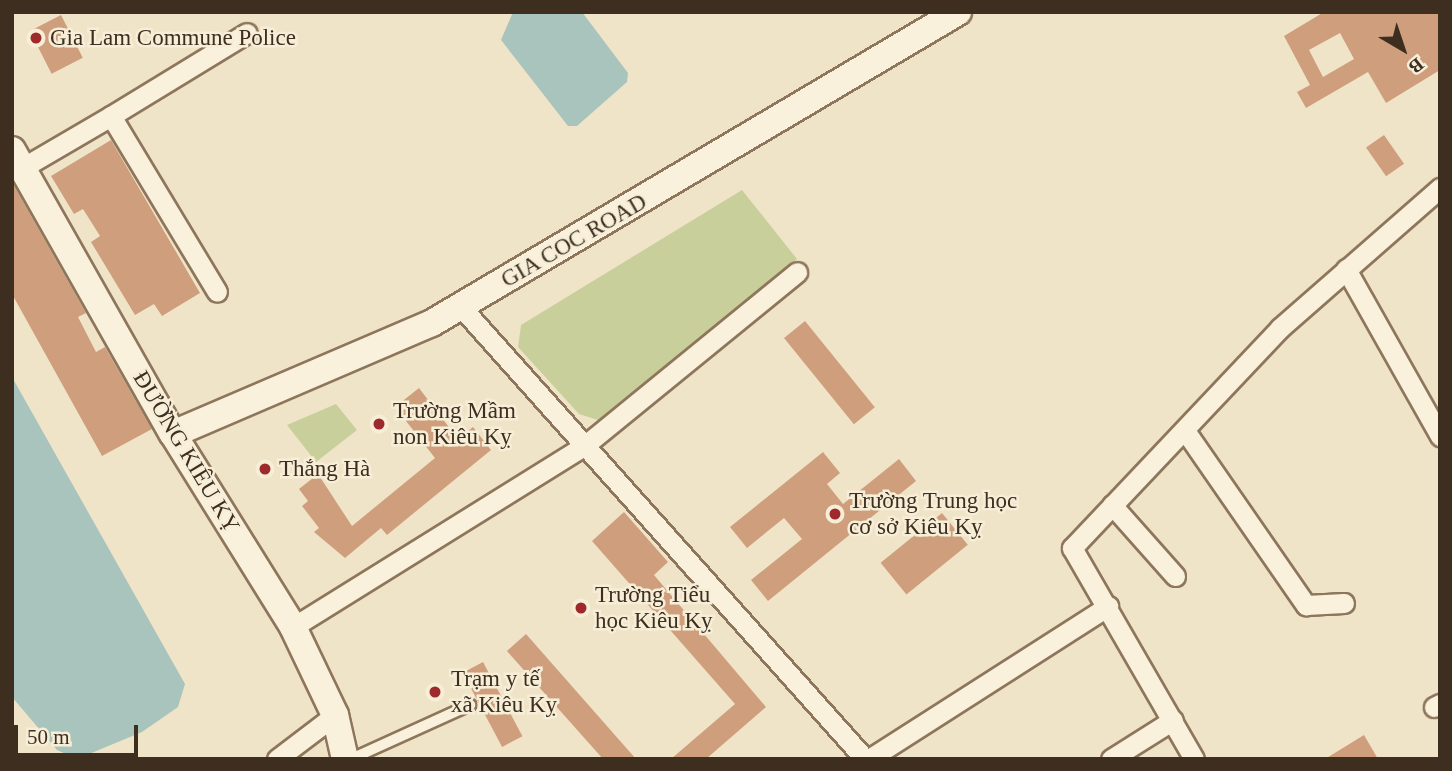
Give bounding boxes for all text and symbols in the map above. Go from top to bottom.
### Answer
north arrow [1368,14,1438,84]
place label: Gia Lam Commune Police [50,24,296,52]
marker: Gia Lam Commune Police [28,30,44,46]
text: B [1405,54,1428,78]
street label: GIA COC ROAD [496,188,652,294]
street label: ĐƯỜNG KIÊU KỴ [127,366,245,538]
place label: Trường Mầm non Kiêu Kỵ [393,397,516,451]
marker: Trường Mầm non Kiêu Kỵ [371,416,387,432]
place label: Thắng Hà [279,455,370,483]
marker: Thắng Hà [257,461,273,477]
place label: Trường Trung học cơ sở Kiêu Kỵ [849,487,1018,541]
marker: Trường Trung học cơ sở Kiêu Kỵ [827,506,843,522]
place label: Trường Tiểu học Kiêu Kỵ [595,581,713,635]
marker: Trường Tiểu học Kiêu Kỵ [573,600,589,616]
place label: Trạm y tế xã Kiêu Kỵ [451,665,557,719]
marker: Trạm y tế xã Kiêu Kỵ [425,682,445,702]
scale bar [18,712,142,756]
text: 50 m [27,725,70,749]

